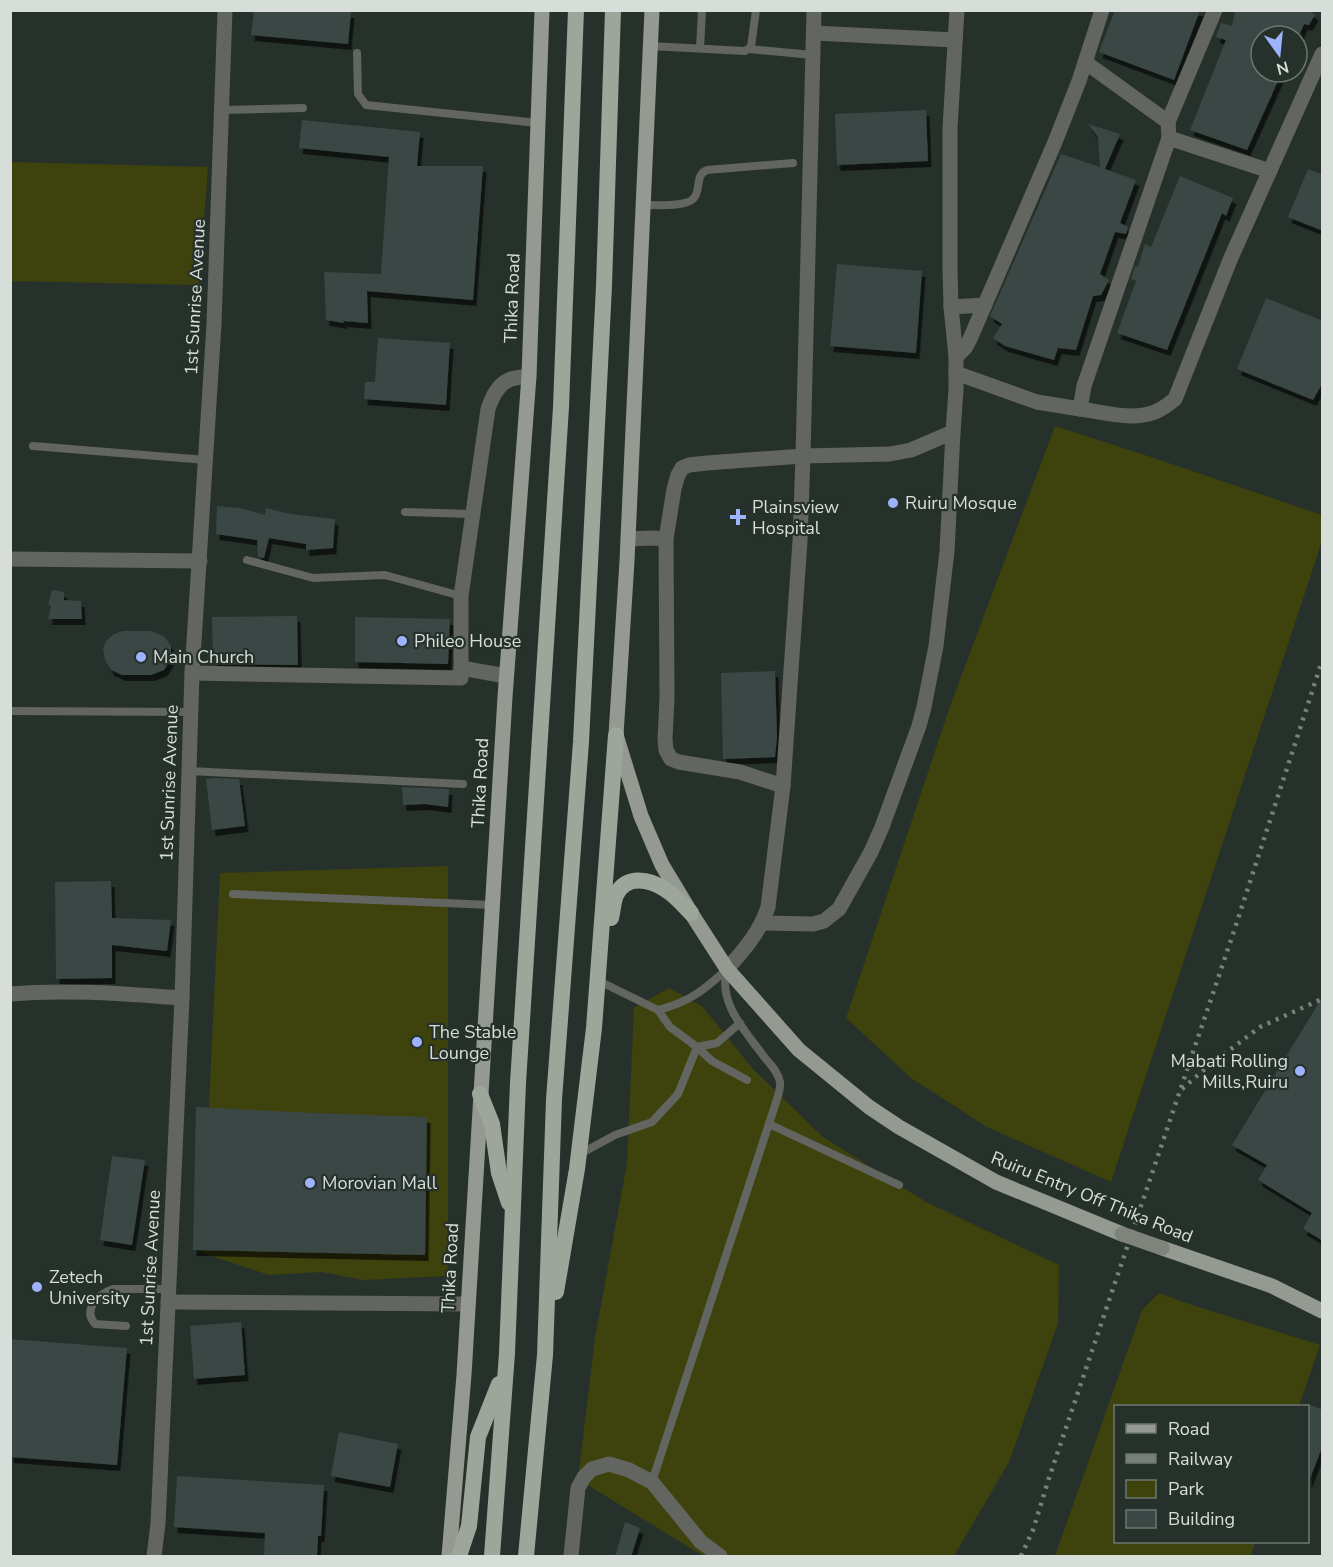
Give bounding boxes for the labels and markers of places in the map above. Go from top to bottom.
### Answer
place label: Ruiru Mosque [905,491,1017,515]
place label: Plainsview Hospital [752,495,839,540]
marker: Ruiru Mosque [886,496,900,510]
marker: Plainsview Hospital [729,508,747,526]
place label: Phileo House [414,629,521,653]
marker: Phileo House [395,634,409,648]
place label: Main Church [153,645,254,669]
marker: Main Church [134,650,148,664]
place label: The Stable Lounge [429,1020,516,1065]
marker: The Stable Lounge [410,1035,424,1049]
place label: Mabati Rolling Mills,Ruiru [1170,1049,1288,1094]
marker: Mabati Rolling Mills,Ruiru [1293,1064,1307,1078]
place label: Morovian Mall [322,1171,438,1195]
marker: Morovian Mall [303,1176,317,1190]
place label: Zetech University [49,1265,131,1310]
marker: Zetech University [30,1280,44,1294]

